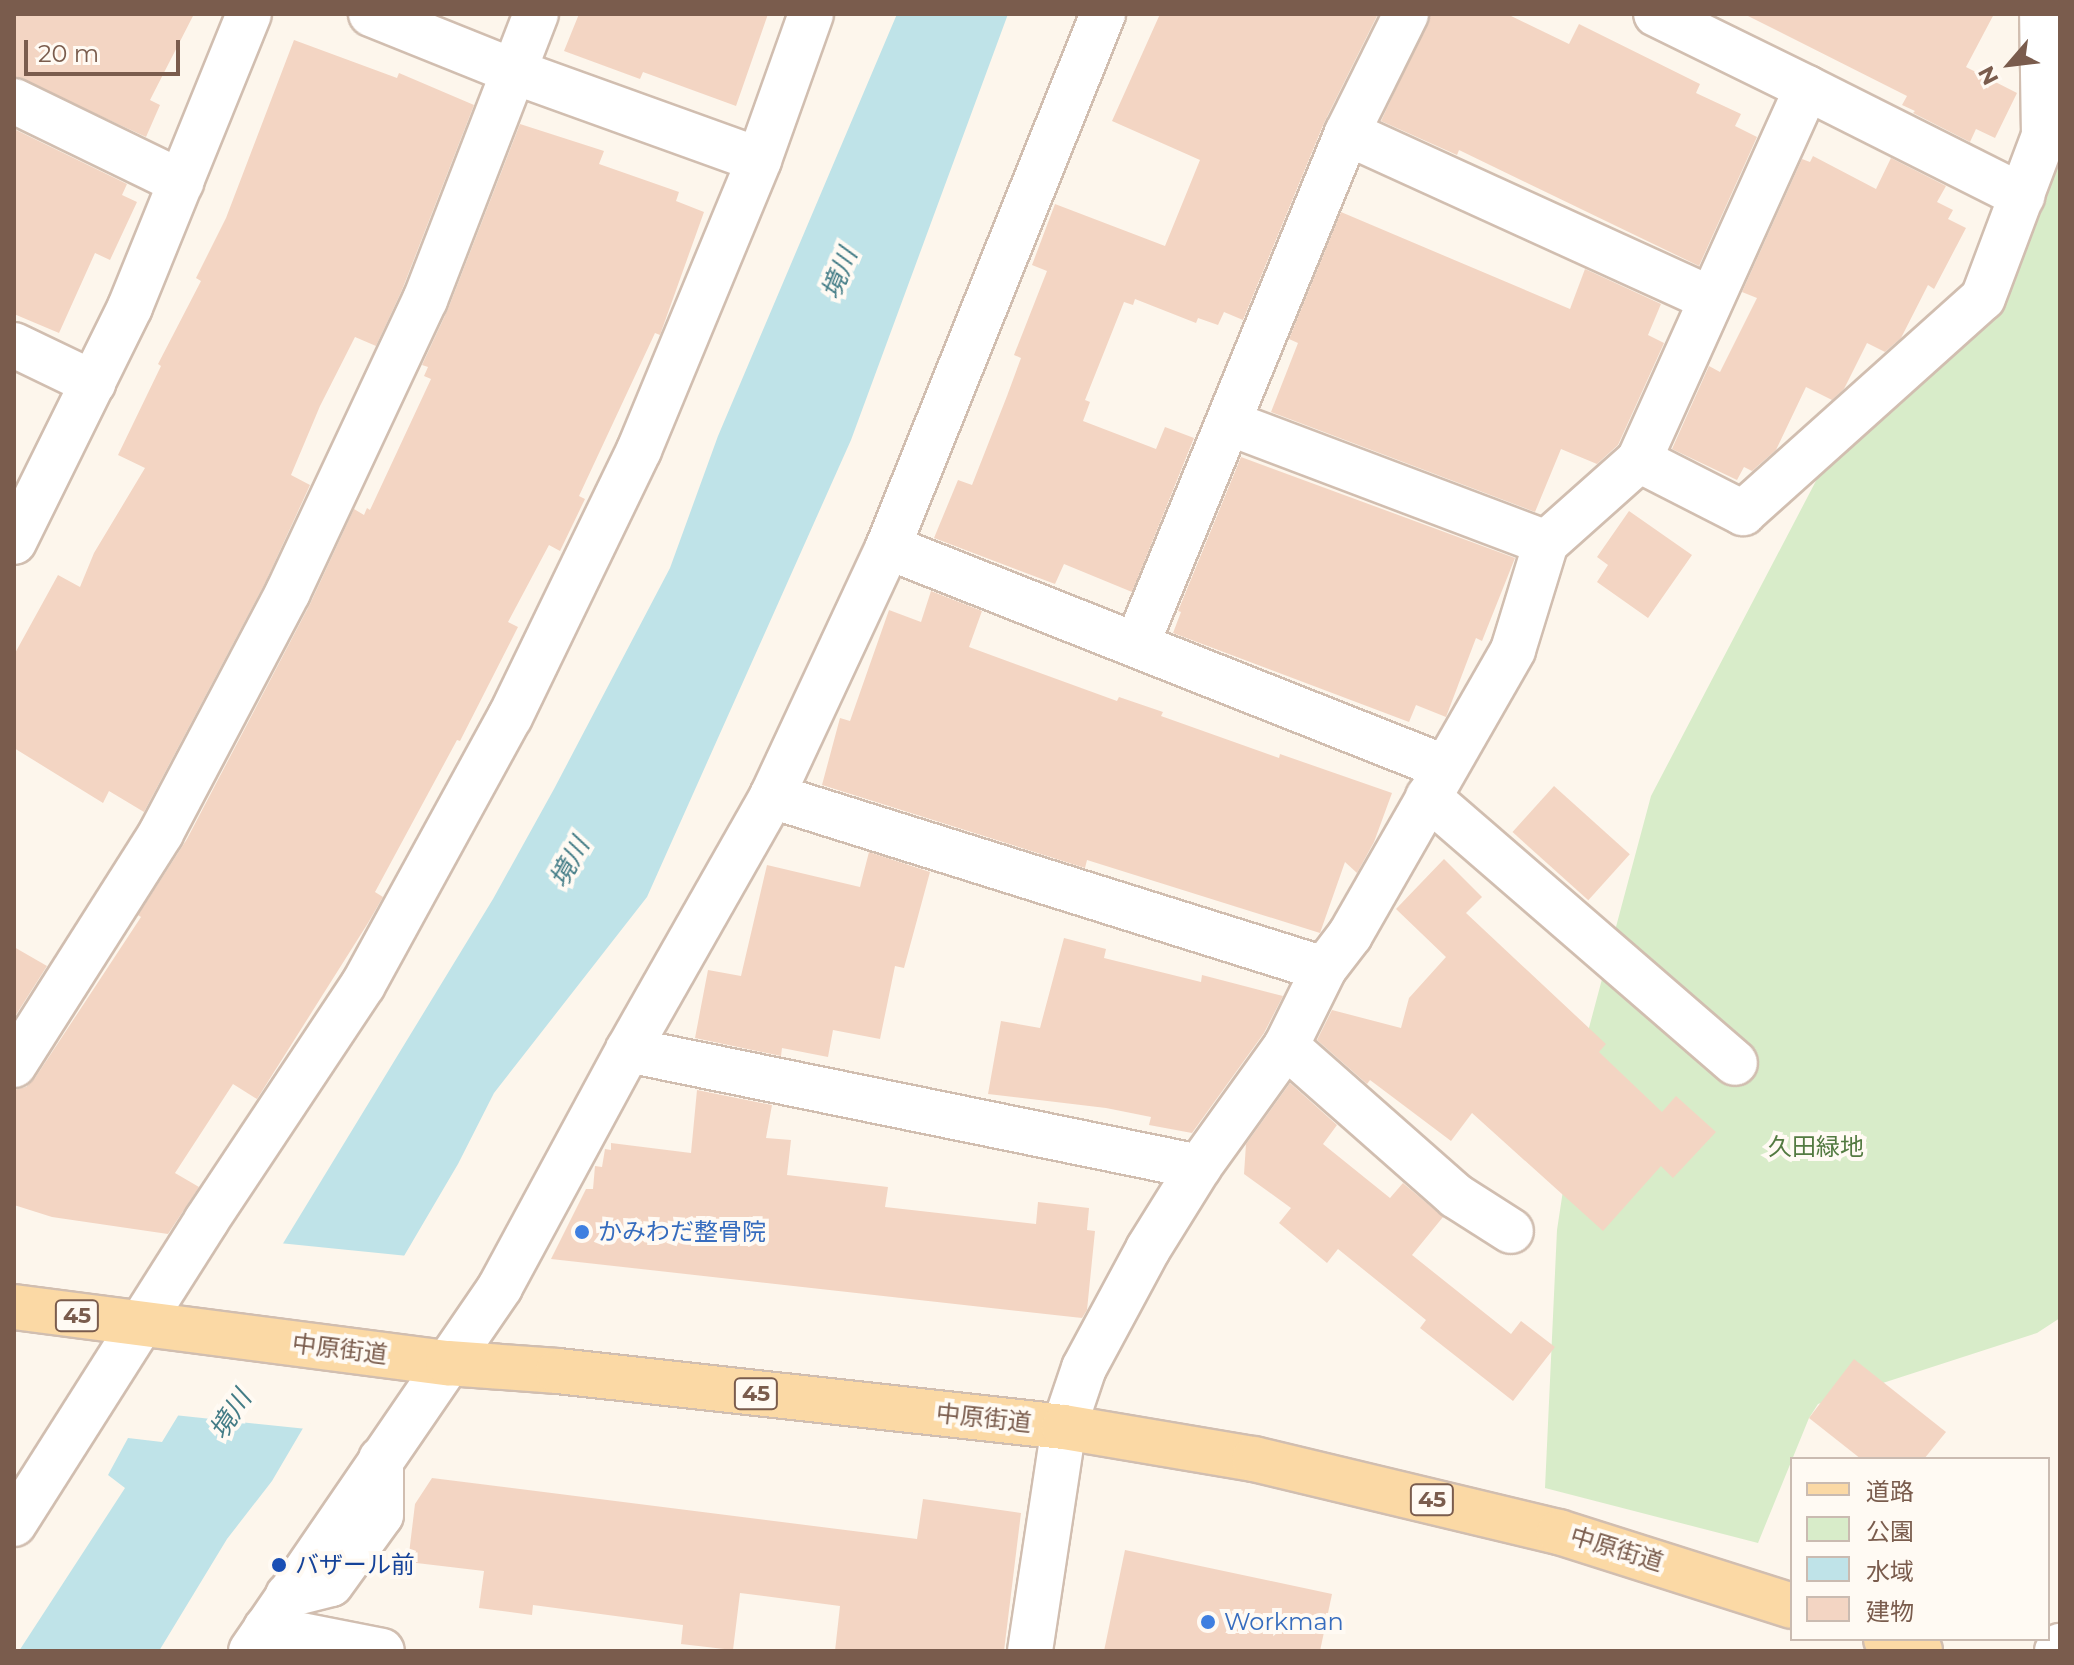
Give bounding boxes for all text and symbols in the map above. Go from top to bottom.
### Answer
scale bar [28,24,184,74]
north arrow [1970,24,2050,104]
text: 20 m [38,39,99,68]
text: N [1972,61,2004,90]
water label: 境川 [816,244,864,304]
water label: 境川 [544,833,596,893]
park label: 久田緑地 [1768,1133,1864,1161]
place label: かみわだ整骨院 [598,1218,766,1246]
marker: かみわだ整骨院 [573,1223,591,1241]
road number: 45 [53,1298,101,1334]
street label: 中原街道 [291,1329,389,1369]
road number: 45 [732,1376,780,1412]
water label: 境川 [204,1385,258,1445]
street label: 中原街道 [935,1399,1033,1437]
legend [1790,1457,2050,1641]
text: 道路 [1866,1477,1914,1506]
road number: 45 [1408,1482,1456,1518]
text: 公園 [1866,1517,1914,1546]
street label: 中原街道 [1567,1521,1667,1577]
place label: バザール前 [295,1551,415,1579]
marker: バザール前 [270,1556,288,1574]
text: 水域 [1866,1557,1914,1586]
text: 建物 [1866,1597,1914,1626]
place label: Workman [1224,1608,1344,1636]
marker: Workman [1199,1613,1217,1631]

